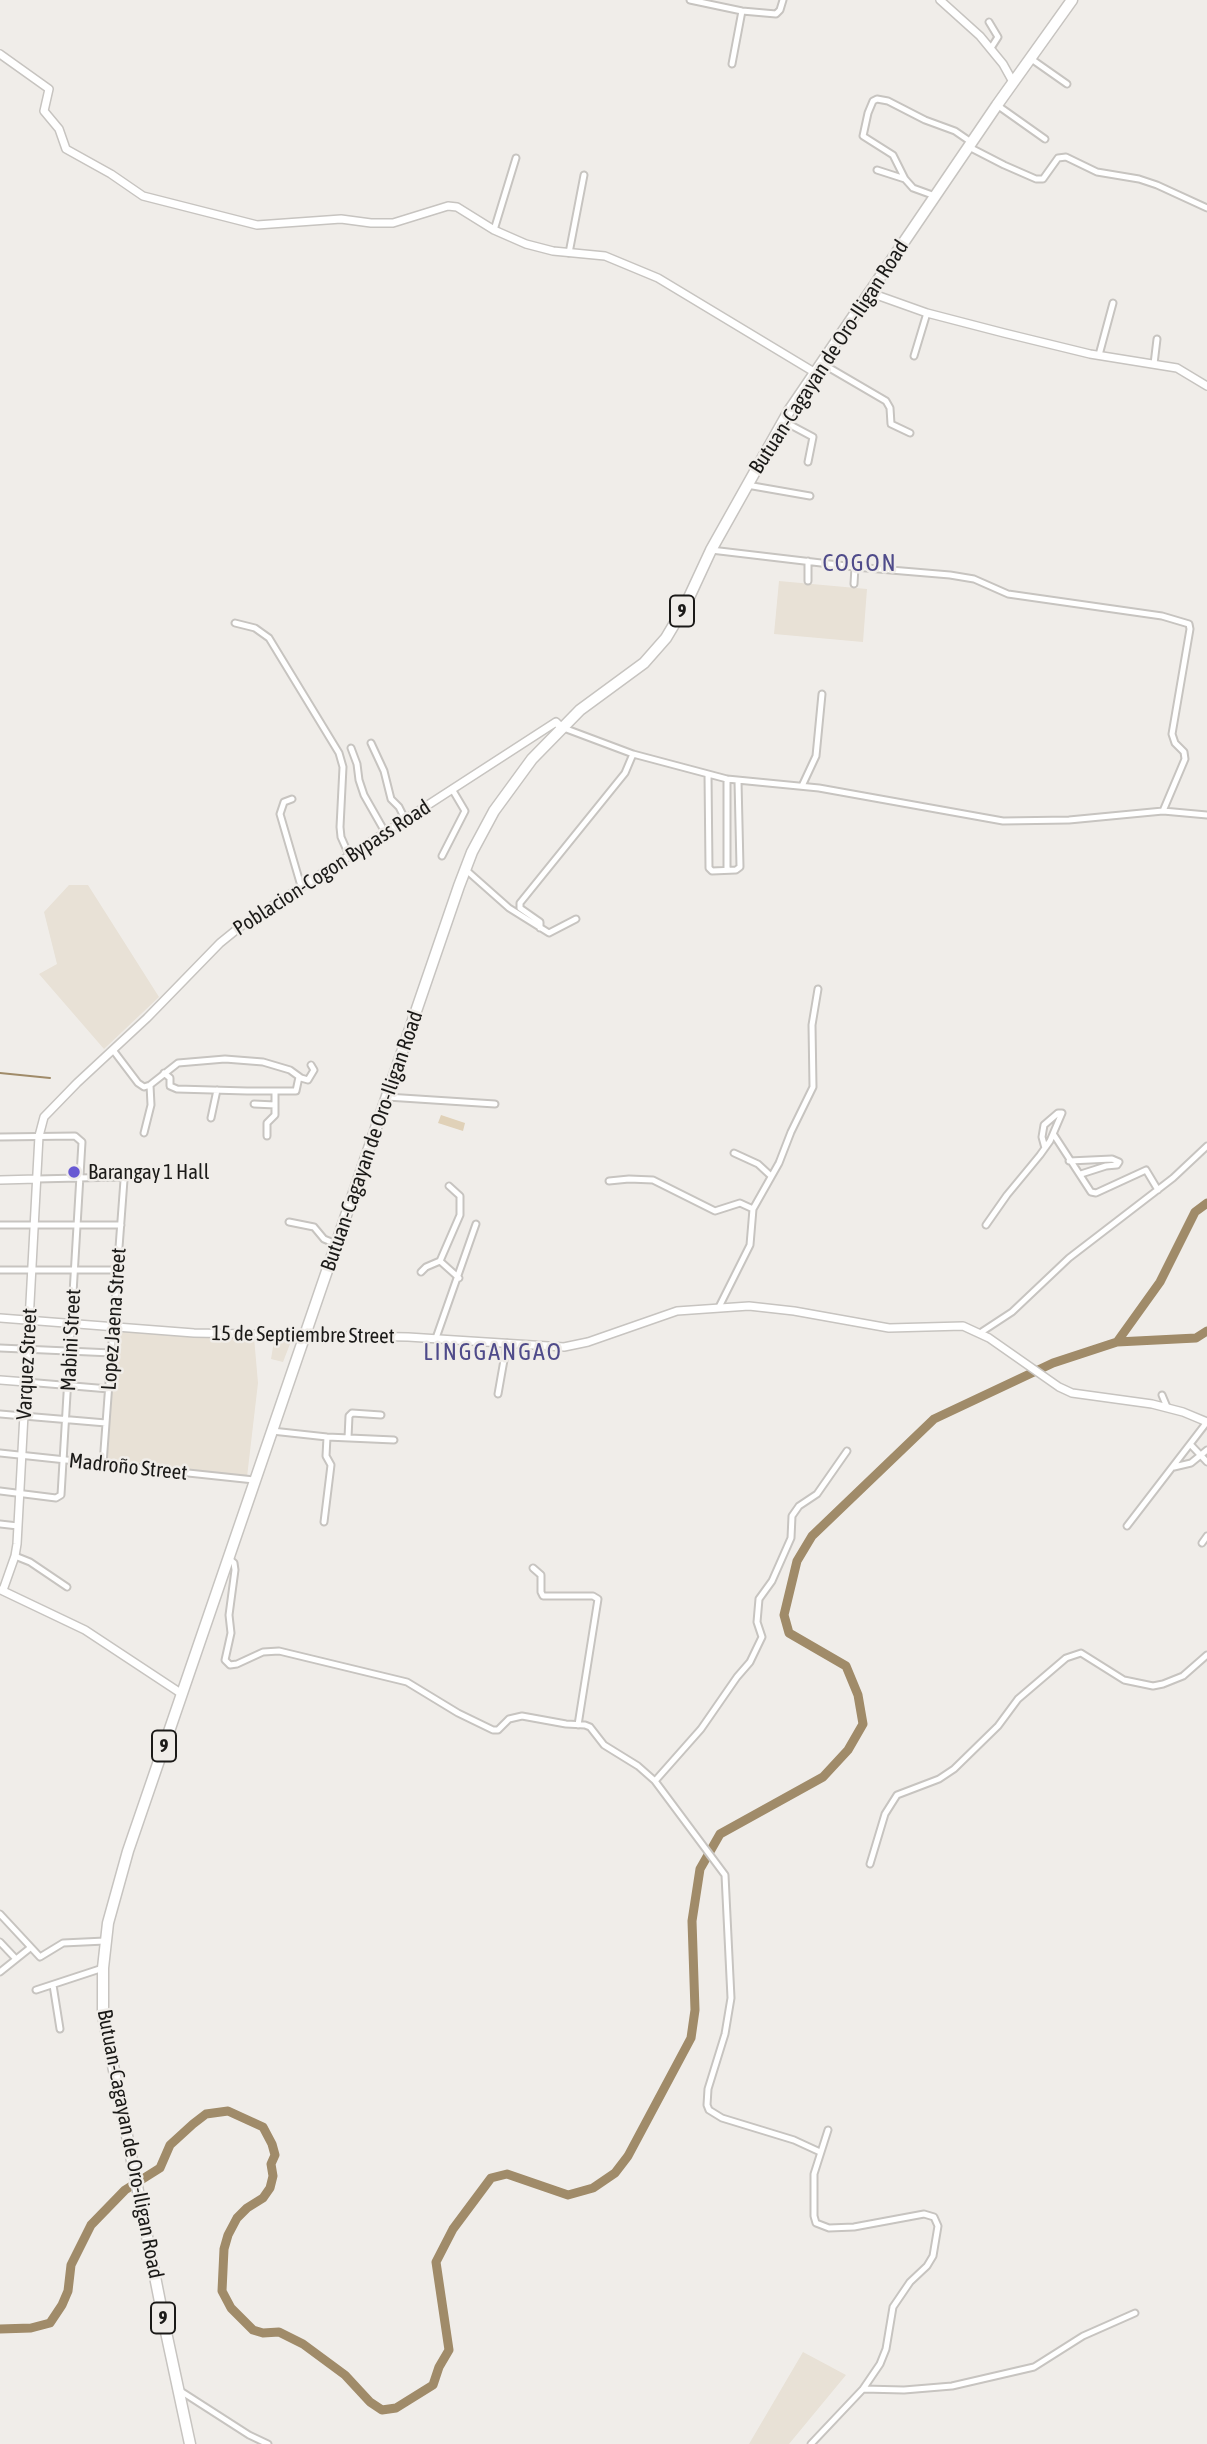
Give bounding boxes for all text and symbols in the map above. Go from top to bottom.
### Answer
street label: Butuan-Cagayan de Oro-Iligan Road [744,235,914,479]
district label: COGON [823,549,897,577]
road number: 9 [670,596,694,626]
street label: Poblacion-Cogon Bypass Road [229,795,435,941]
street label: Butuan-Cagayan de Oro-Iligan Road [316,1008,428,1274]
place label: Barangay 1 Hall [88,1159,209,1185]
marker: Barangay 1 Hall [66,1164,82,1180]
street label: Lopez Jaena Street [96,1247,132,1391]
street label: Mabini Street [56,1288,86,1392]
street label: Varquez Street [11,1308,43,1420]
street label: 15 de Septiembre Street [211,1321,395,1349]
district label: LINGGANGAO [425,1338,561,1366]
street label: Madroño Street [68,1448,188,1486]
road number: 9 [152,1730,176,1762]
street label: Butuan-Cagayan de Oro-Iligan Road [92,2007,168,2281]
road number: 9 [151,2302,175,2334]

